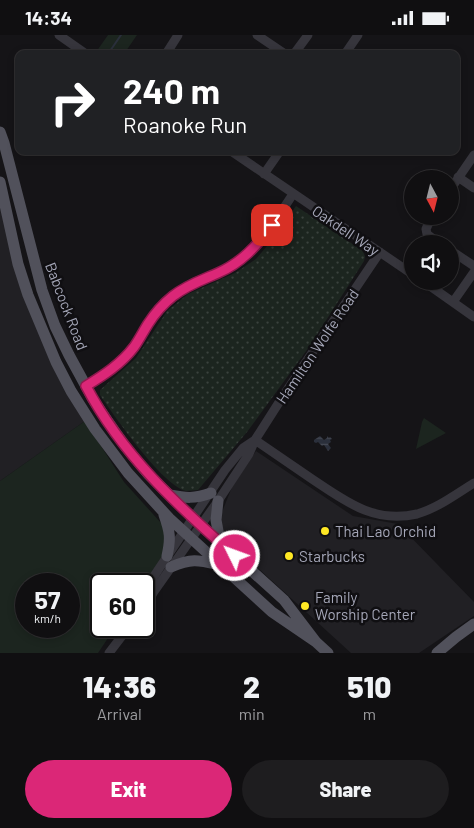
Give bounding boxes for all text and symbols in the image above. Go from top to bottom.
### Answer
text: 14:34 [25,6,72,29]
text: 240 m [123,69,220,111]
icon: right [40,70,105,135]
text: Roanoke Run [123,111,247,137]
north arrow [404,170,459,225]
map controls [404,170,459,290]
street label: Oakdell Way [309,201,383,259]
pin [251,204,293,246]
icon: arrive [258,211,286,239]
button: sound [404,235,459,290]
street label: Babcock Road [42,260,92,352]
street label: Hamilton Wolfe Road [272,285,362,407]
place label: Thai Lao Orchid [335,522,436,540]
marker: Thai Lao Orchid [319,525,331,537]
position arrow [208,529,260,581]
place label: Starbucks [299,547,365,565]
marker: Starbucks [283,550,295,562]
speed limit sign: 60 [90,573,155,638]
text: 57 [35,584,60,614]
place label: Family Worship Center [315,588,416,623]
marker: Family Worship Center [299,600,311,612]
text: km/h [34,611,61,625]
text: 14:36 [83,668,156,704]
text: 2 [243,668,260,704]
text: 510 [347,668,391,704]
text: Arrival [97,704,142,723]
text: min [239,704,265,723]
text: m [363,704,376,723]
button: Exit [25,760,232,818]
button: Share [242,760,449,818]

